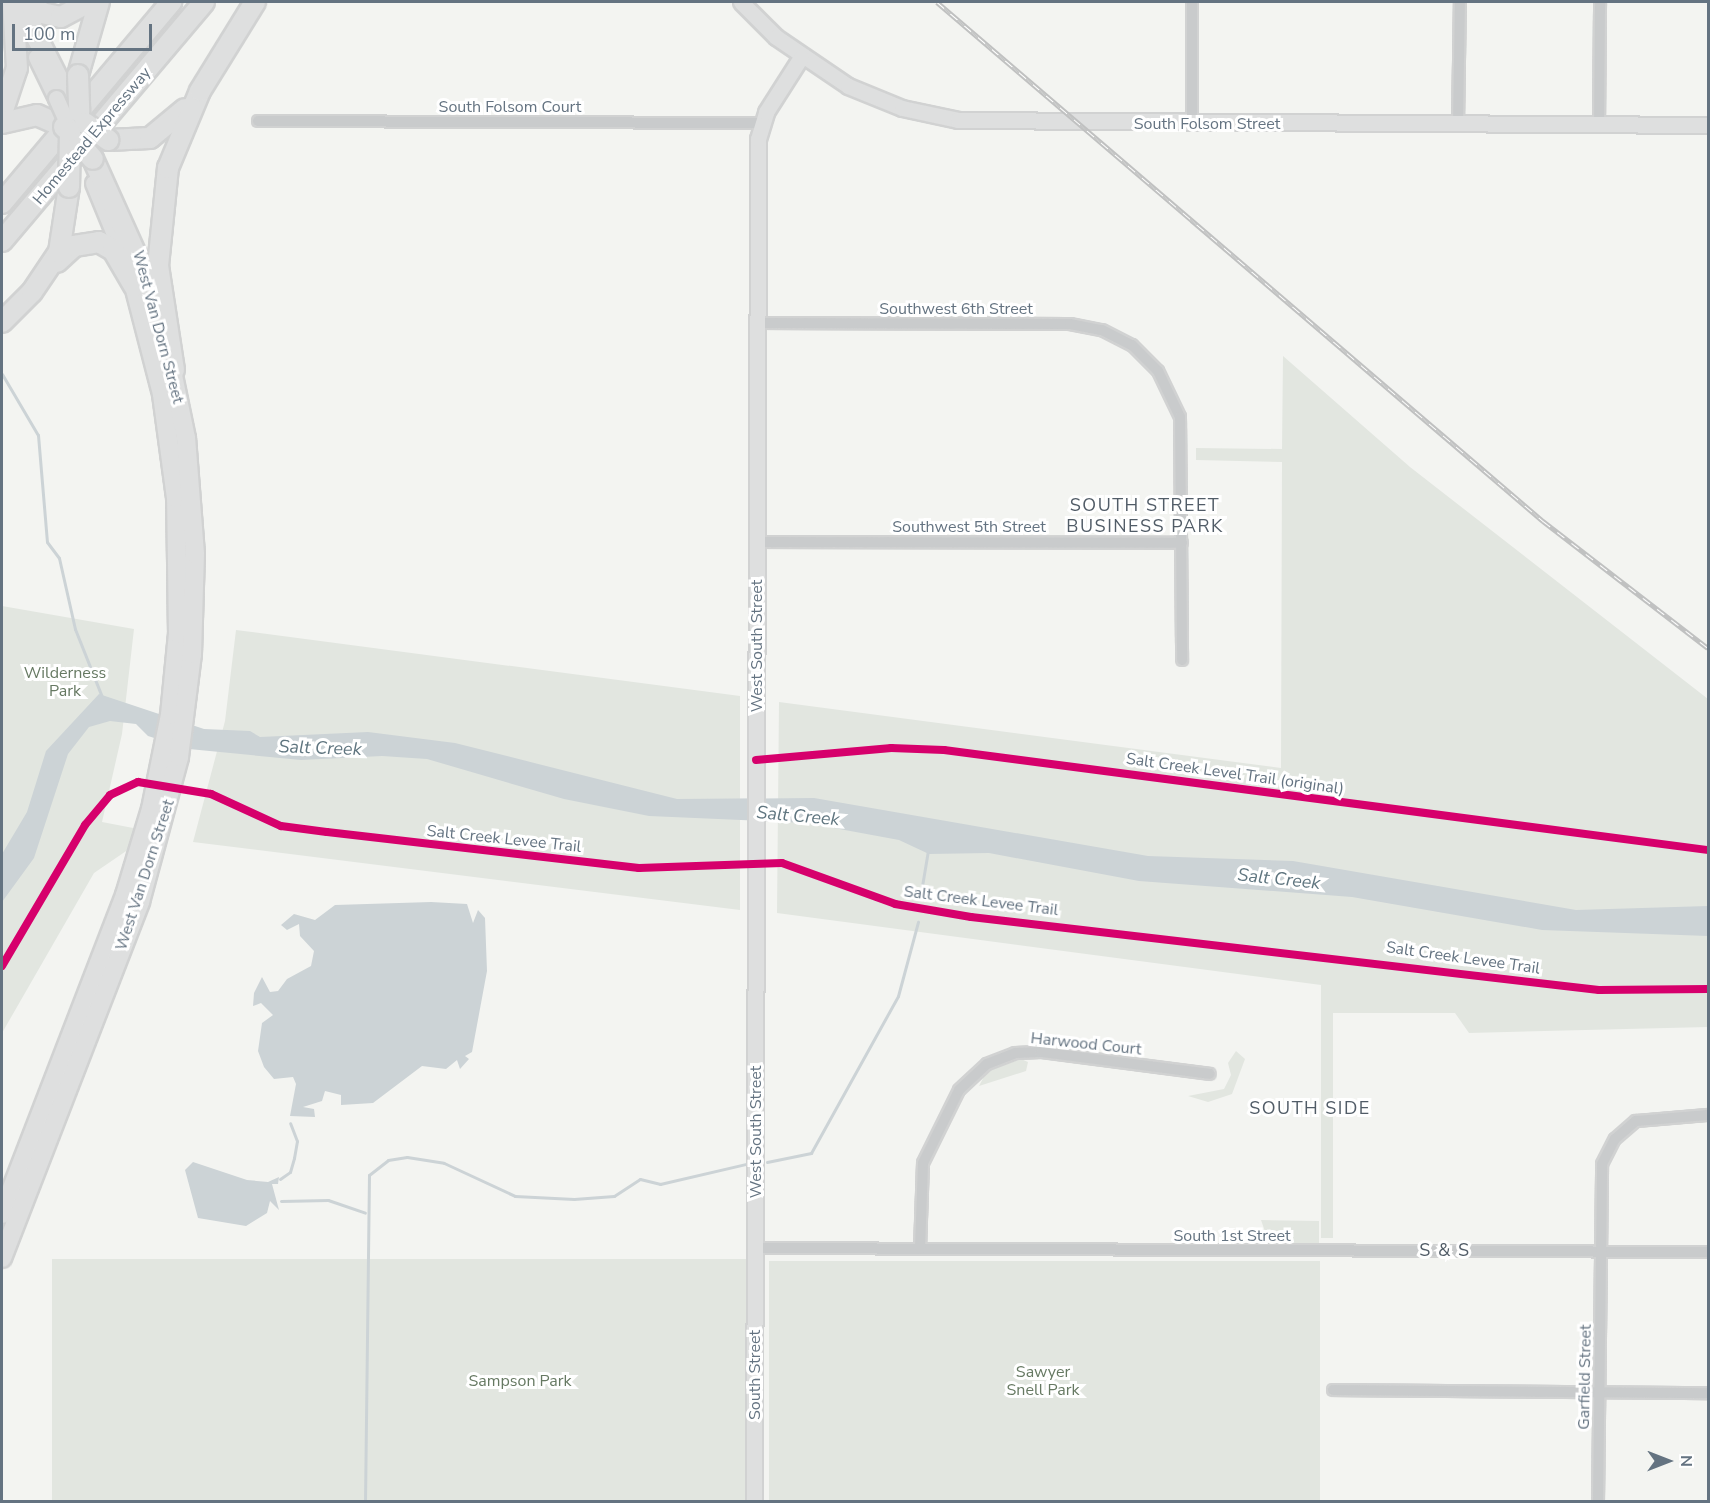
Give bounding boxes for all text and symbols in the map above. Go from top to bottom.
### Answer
scale bar [15,12,154,50]
text: 100 m [23,22,75,46]
street label: Homestead Expressway [29,63,155,209]
street label: South Folsom Court [439,97,581,117]
street label: South Folsom Street [1134,114,1280,134]
street label: West Van Dorn Street [128,248,188,406]
street label: Southwest 6th Street [879,299,1033,319]
district label: SOUTH STREET BUSINESS PARK [1066,495,1224,538]
street label: Southwest 5th Street [892,517,1046,537]
street label: West South Street [747,580,767,712]
park label: Wilderness Park [24,663,106,701]
water label: Salt Creek [278,736,362,760]
street label: Salt Creek Level Trail (original) [1125,749,1345,799]
street label: West Van Dorn Street [112,797,178,953]
water label: Salt Creek [756,802,840,830]
street label: Salt Creek Levee Trail [426,821,582,857]
water label: Salt Creek [1236,864,1322,894]
street label: Salt Creek Levee Trail [903,882,1059,920]
street label: Salt Creek Levee Trail [1385,938,1541,978]
street label: Harwood Court [1030,1029,1142,1059]
street label: West South Street [746,1066,766,1198]
district label: SOUTH SIDE [1249,1097,1371,1119]
street label: South 1st Street [1173,1226,1291,1246]
district label: S & S [1419,1239,1471,1261]
street label: Garfield Street [1574,1324,1596,1430]
street label: South Street [745,1330,765,1420]
park label: Sawyer Snell Park [1007,1362,1079,1400]
park label: Sampson Park [468,1371,572,1391]
north arrow [1638,1431,1698,1491]
text: N [1675,1455,1697,1467]

